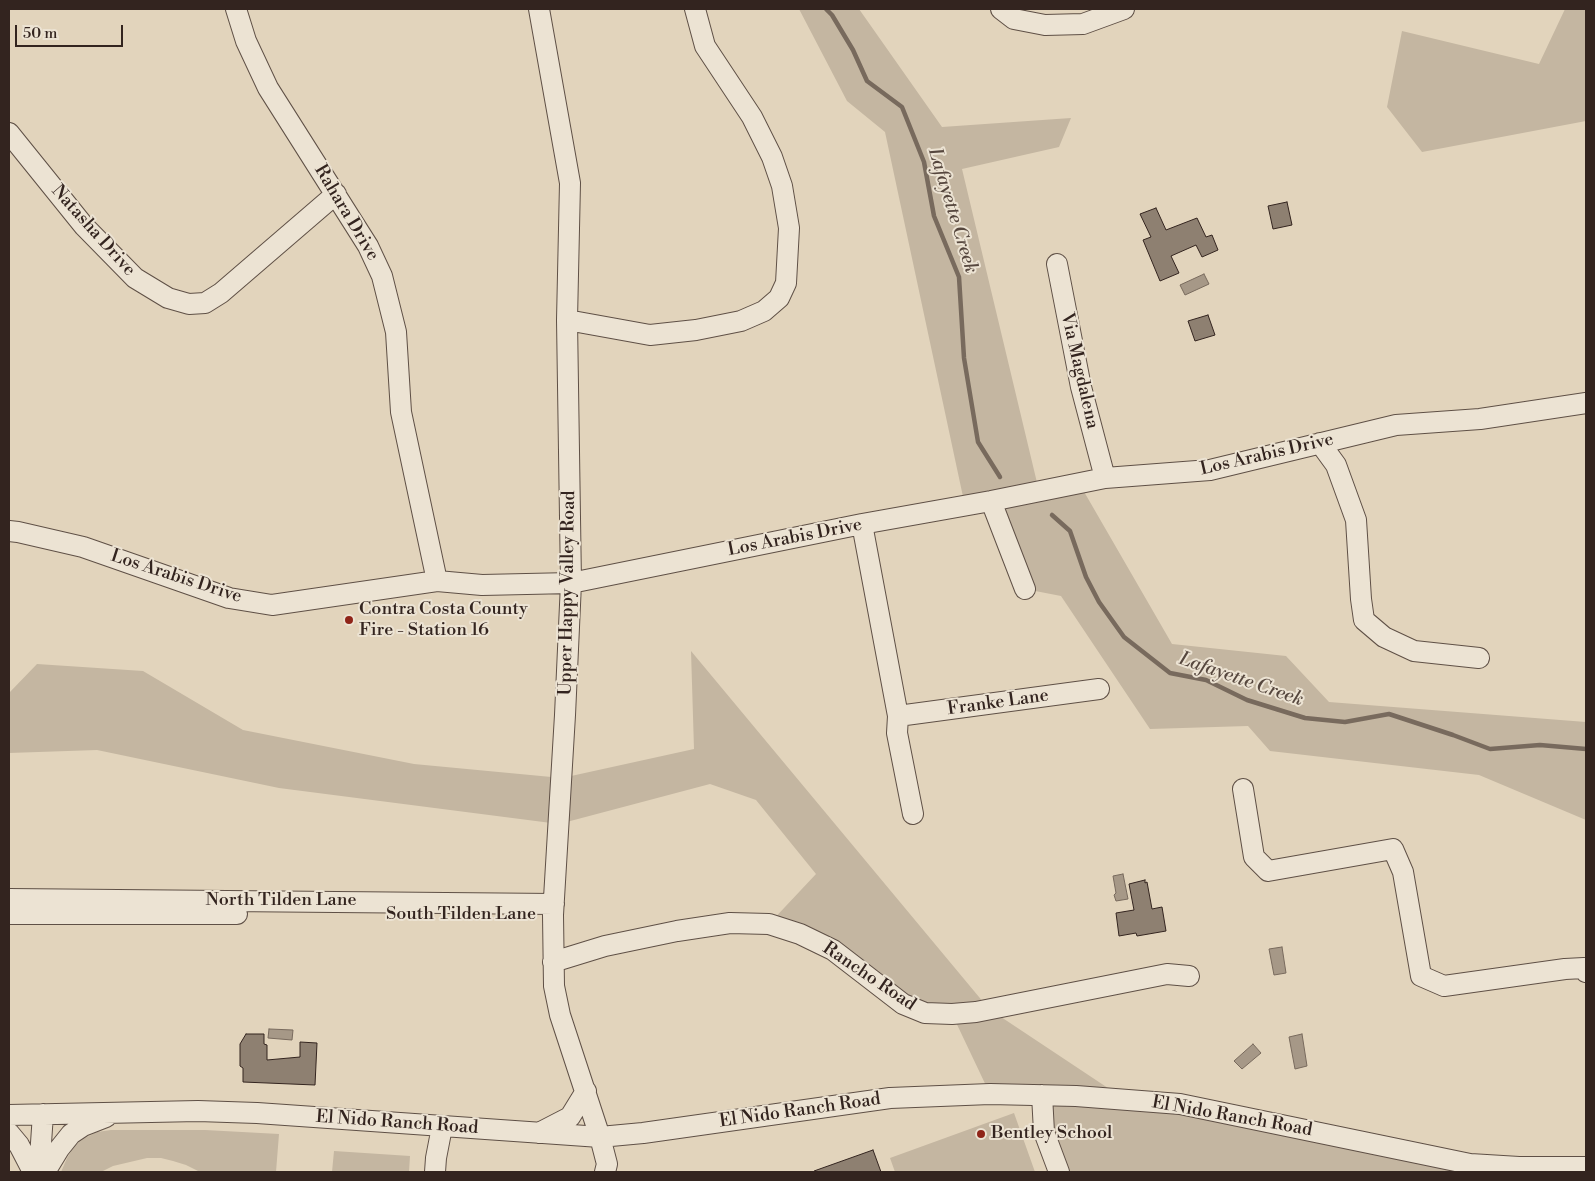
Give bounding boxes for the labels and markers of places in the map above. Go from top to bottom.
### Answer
place label: Contra Costa County Fire - Station 16 [359,599,528,642]
marker: Contra Costa County Fire - Station 16 [343,614,355,626]
place label: Bentley School [991,1123,1112,1145]
marker: Bentley School [975,1128,987,1140]

